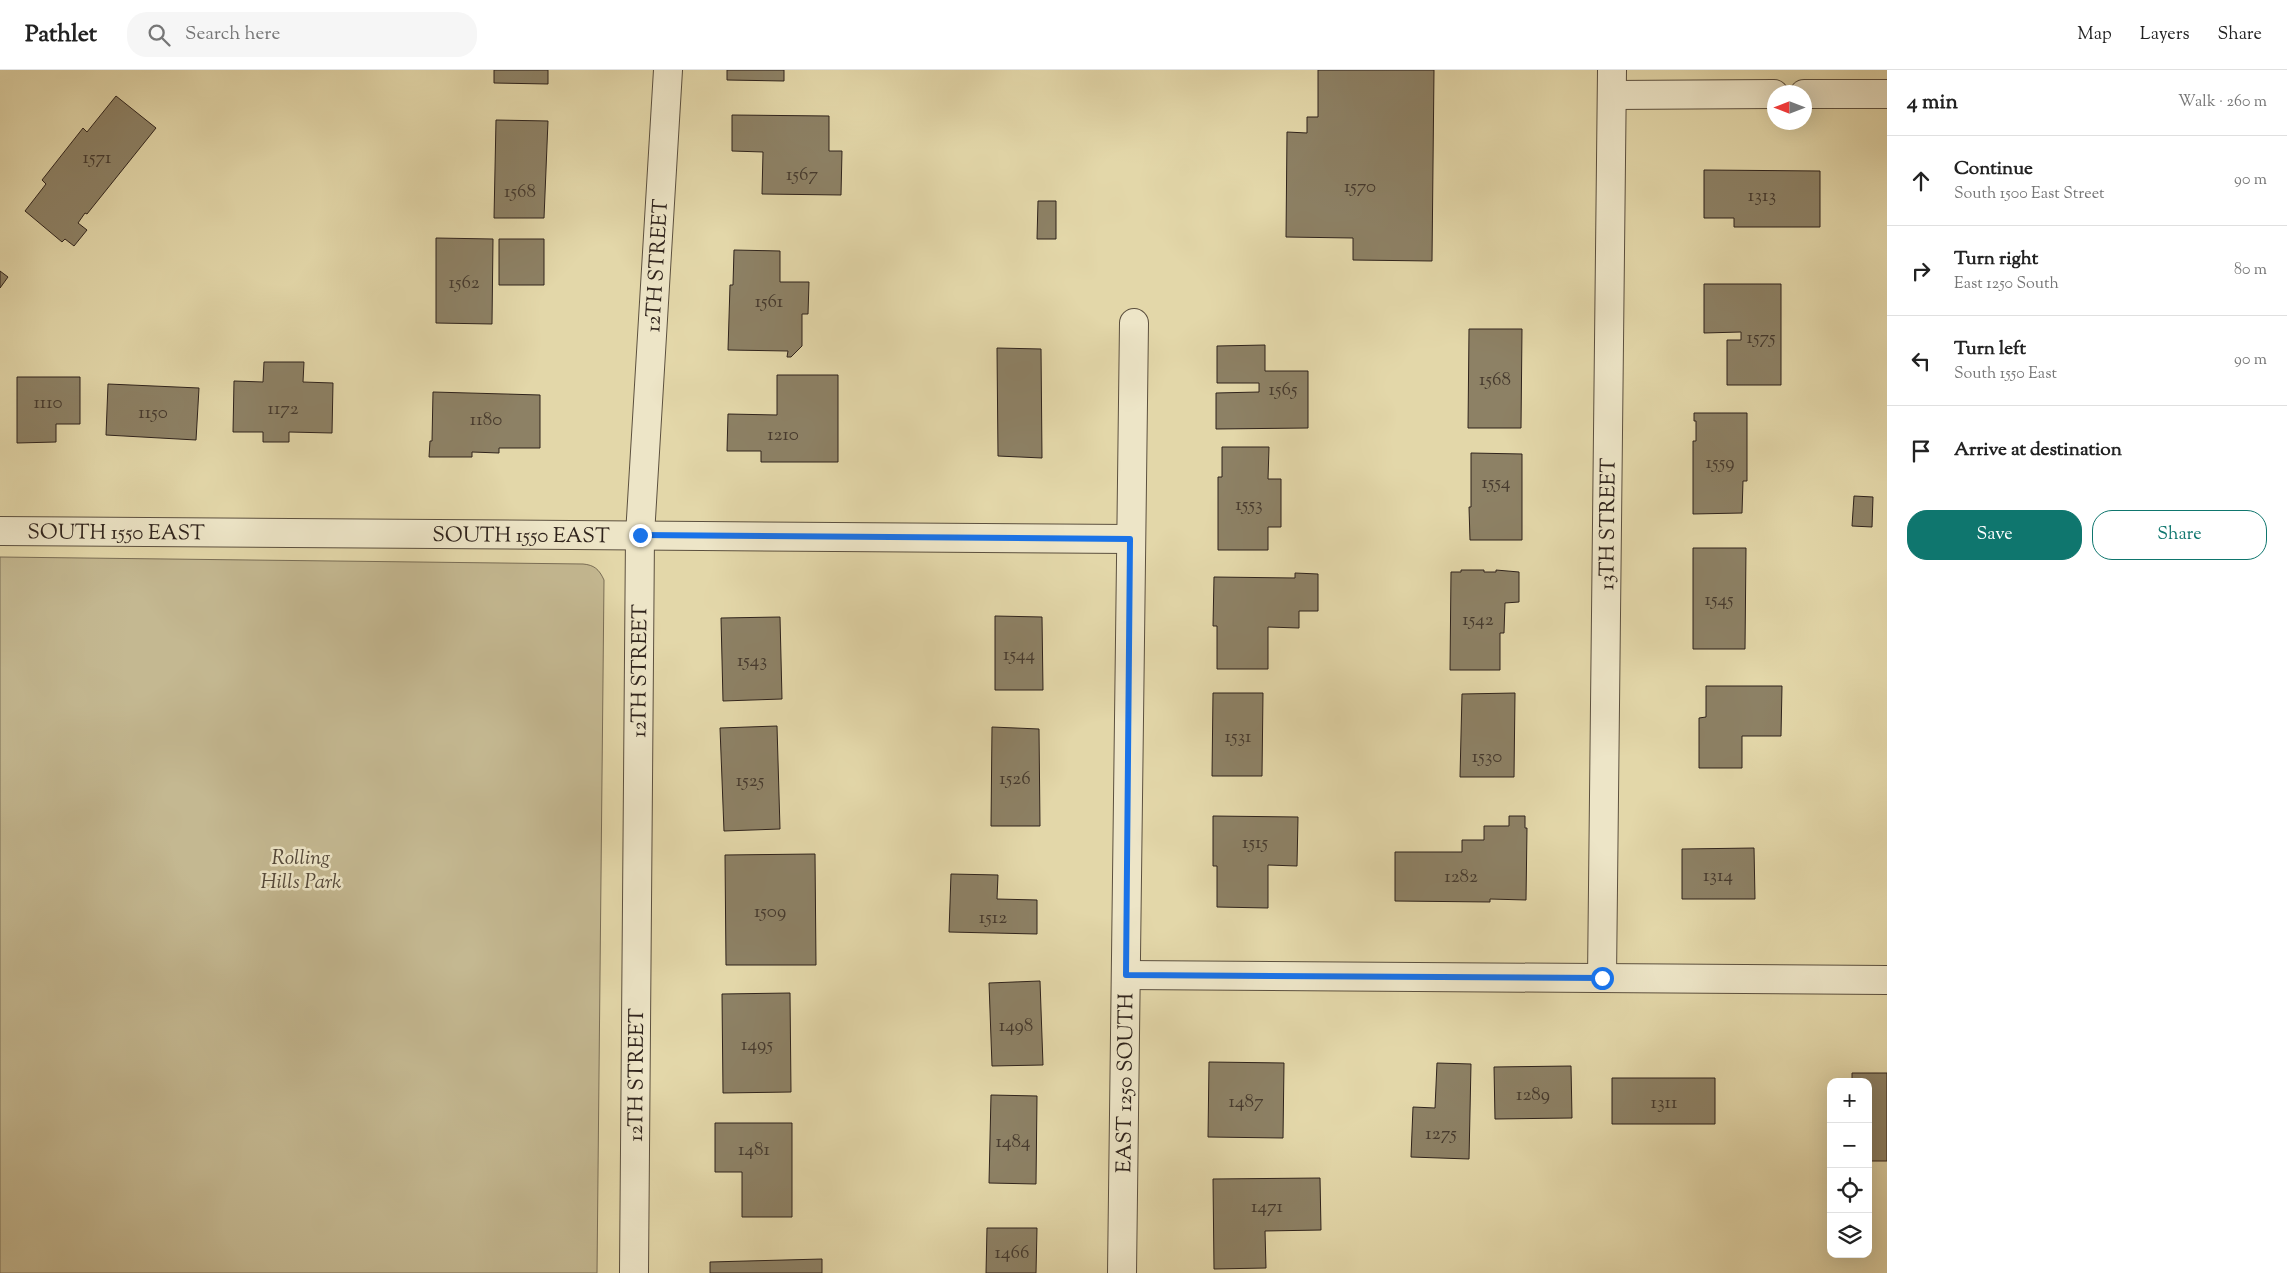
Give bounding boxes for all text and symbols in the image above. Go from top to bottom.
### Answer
search box [127,12,477,57]
text: Pathlet [25,18,97,52]
icon: search [145,21,173,49]
text: Search here [185,21,280,48]
text: Map [2077,22,2112,48]
text: Layers [2140,22,2190,48]
text: Share [2218,22,2262,48]
north arrow [1767,85,1812,130]
text: 4 min [1907,88,1958,118]
text: Walk · 260 m [2178,91,2267,114]
house number: 1571 [83,145,112,172]
text: Continue [1954,156,2033,183]
house number: 1567 [786,162,818,189]
icon: ahead [1907,167,1935,195]
text: 90 m [2234,169,2267,192]
house number: 1570 [1344,174,1376,201]
house number: 1568 [504,179,536,206]
house number: 1313 [1748,183,1776,210]
text: South 1500 East Street [1954,183,2105,206]
street label: 12TH STREET [639,198,677,333]
text: Turn right [1954,246,2038,273]
icon: right [1907,257,1935,285]
text: 80 m [2234,259,2267,282]
house number: 1562 [448,270,480,297]
text: East 1250 South [1954,273,2059,296]
house number: 1561 [755,289,784,316]
house number: 1575 [1747,325,1776,352]
text: Turn left [1954,336,2026,363]
icon: left [1907,347,1935,375]
text: 90 m [2234,349,2267,372]
text: South 1550 East [1954,363,2057,386]
house number: 1568 [1479,367,1511,394]
house number: 1565 [1269,377,1298,404]
house number: 1110 [33,390,63,417]
house number: 1172 [267,396,299,423]
house number: 1150 [138,400,168,427]
house number: 1180 [470,407,502,434]
house number: 1210 [767,422,799,449]
icon: arrive [1907,437,1935,465]
text: Arrive at destination [1954,437,2122,464]
house number: 1559 [1706,450,1734,477]
street label: 13TH STREET [1593,458,1625,590]
house number: 1554 [1481,470,1511,497]
house number: 1553 [1235,492,1263,519]
button: Save [1907,510,2082,560]
button: Share [2092,510,2267,560]
street label: SOUTH 1550 EAST [27,518,205,549]
street label: SOUTH 1550 EAST [432,521,610,552]
route end [629,524,652,547]
house number: 1545 [1704,587,1734,614]
street label: 12TH STREET [625,604,656,738]
house number: 1542 [1462,607,1494,634]
house number: 1544 [1003,642,1035,669]
house number: 1543 [737,648,767,675]
house number: 1531 [1224,724,1252,751]
house number: 1530 [1472,744,1502,771]
house number: 1526 [999,766,1031,793]
house number: 1525 [736,768,765,795]
house number: 1515 [1242,830,1268,857]
park label: Rolling Hills Park [260,844,342,898]
house number: 1314 [1703,863,1734,890]
house number: 1282 [1444,864,1478,891]
house number: 1509 [754,899,786,926]
house number: 1512 [979,905,1007,932]
route start [1591,967,1614,990]
street label: EAST 1250 SOUTH [1110,993,1143,1173]
street label: 12TH STREET [622,1008,653,1142]
house number: 1498 [999,1013,1033,1040]
house number: 1495 [741,1032,773,1059]
map controls [1827,1078,1872,1258]
button: + [1827,1078,1872,1123]
house number: 1289 [1516,1082,1550,1109]
house number: 1487 [1228,1089,1264,1116]
house number: 1311 [1650,1090,1678,1117]
house number: 1275 [1425,1121,1457,1148]
button: − [1827,1123,1872,1168]
house number: 1484 [996,1129,1031,1156]
house number: 1481 [738,1137,771,1164]
button: locate [1827,1168,1872,1213]
house number: 1471 [1251,1194,1284,1221]
button: layers [1827,1213,1872,1258]
house number: 1466 [995,1240,1029,1267]

